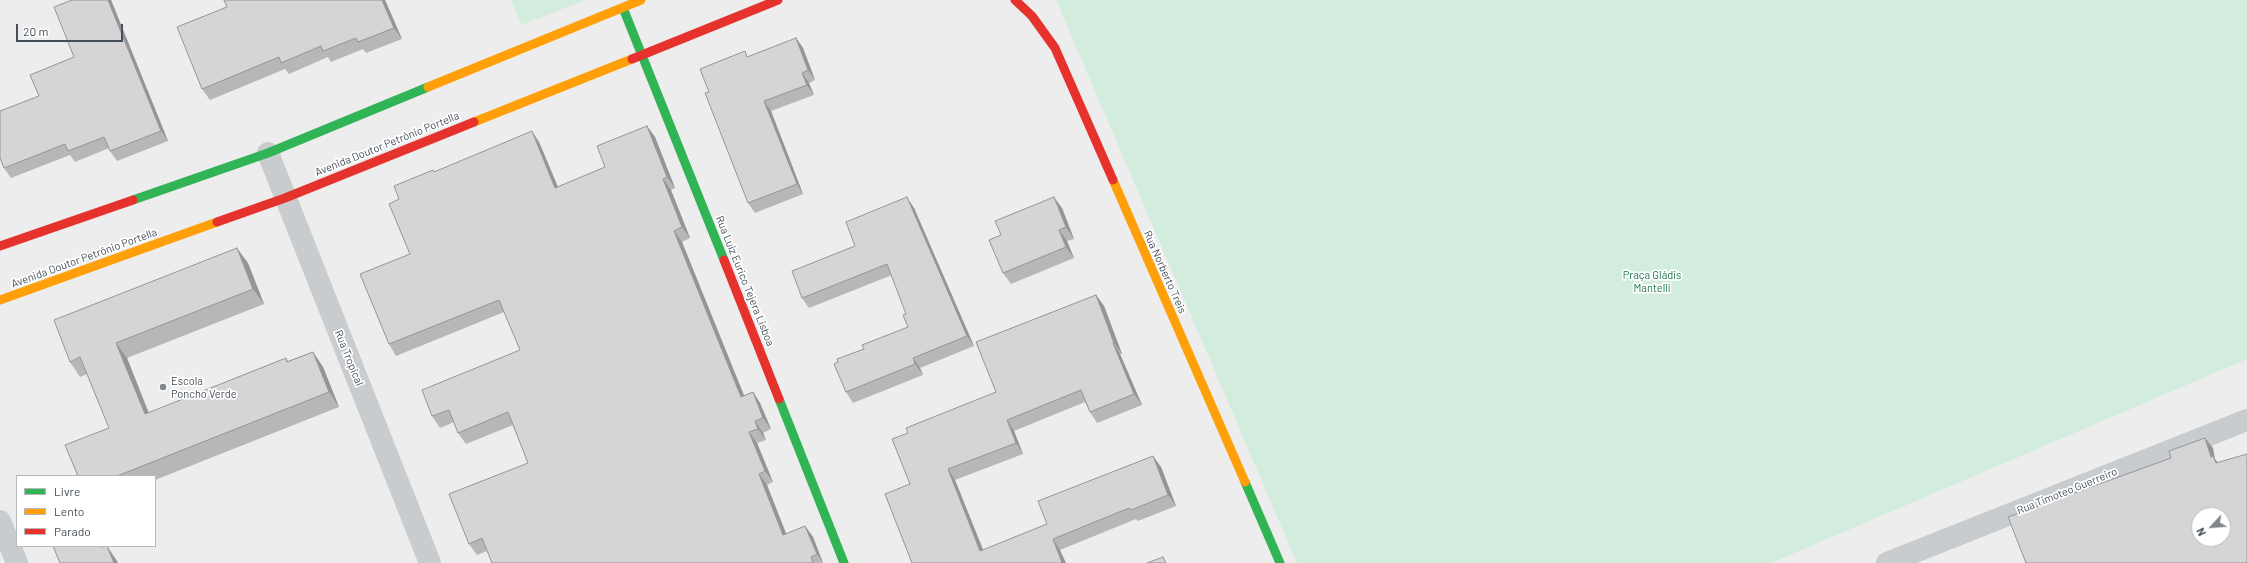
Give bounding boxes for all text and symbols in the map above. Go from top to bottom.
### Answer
scale bar [18,16,125,42]
text: 20 m [23,24,49,38]
street label: Avenida Doutor Petrônio Portella [313,109,461,179]
street label: Rua Luiz Eurico Tejera Lisboa [713,214,777,348]
street label: Avenida Doutor Petrônio Portella [9,225,159,291]
street label: Rua Norberto Treis [1141,228,1189,316]
park label: Praça Gládis Mantelli [1623,268,1681,294]
street label: Rua Tropical [332,328,366,388]
place label: Escola Poncho Verde [171,374,237,400]
marker: Escola Poncho Verde [158,382,168,392]
street label: Rua Timoteo Guerreiro [2015,465,2119,517]
legend [16,475,156,547]
text: Livre [54,484,80,498]
text: Lento [54,504,84,518]
north arrow [2191,507,2231,547]
text: Parado [54,524,91,538]
text: N [2193,526,2208,538]

